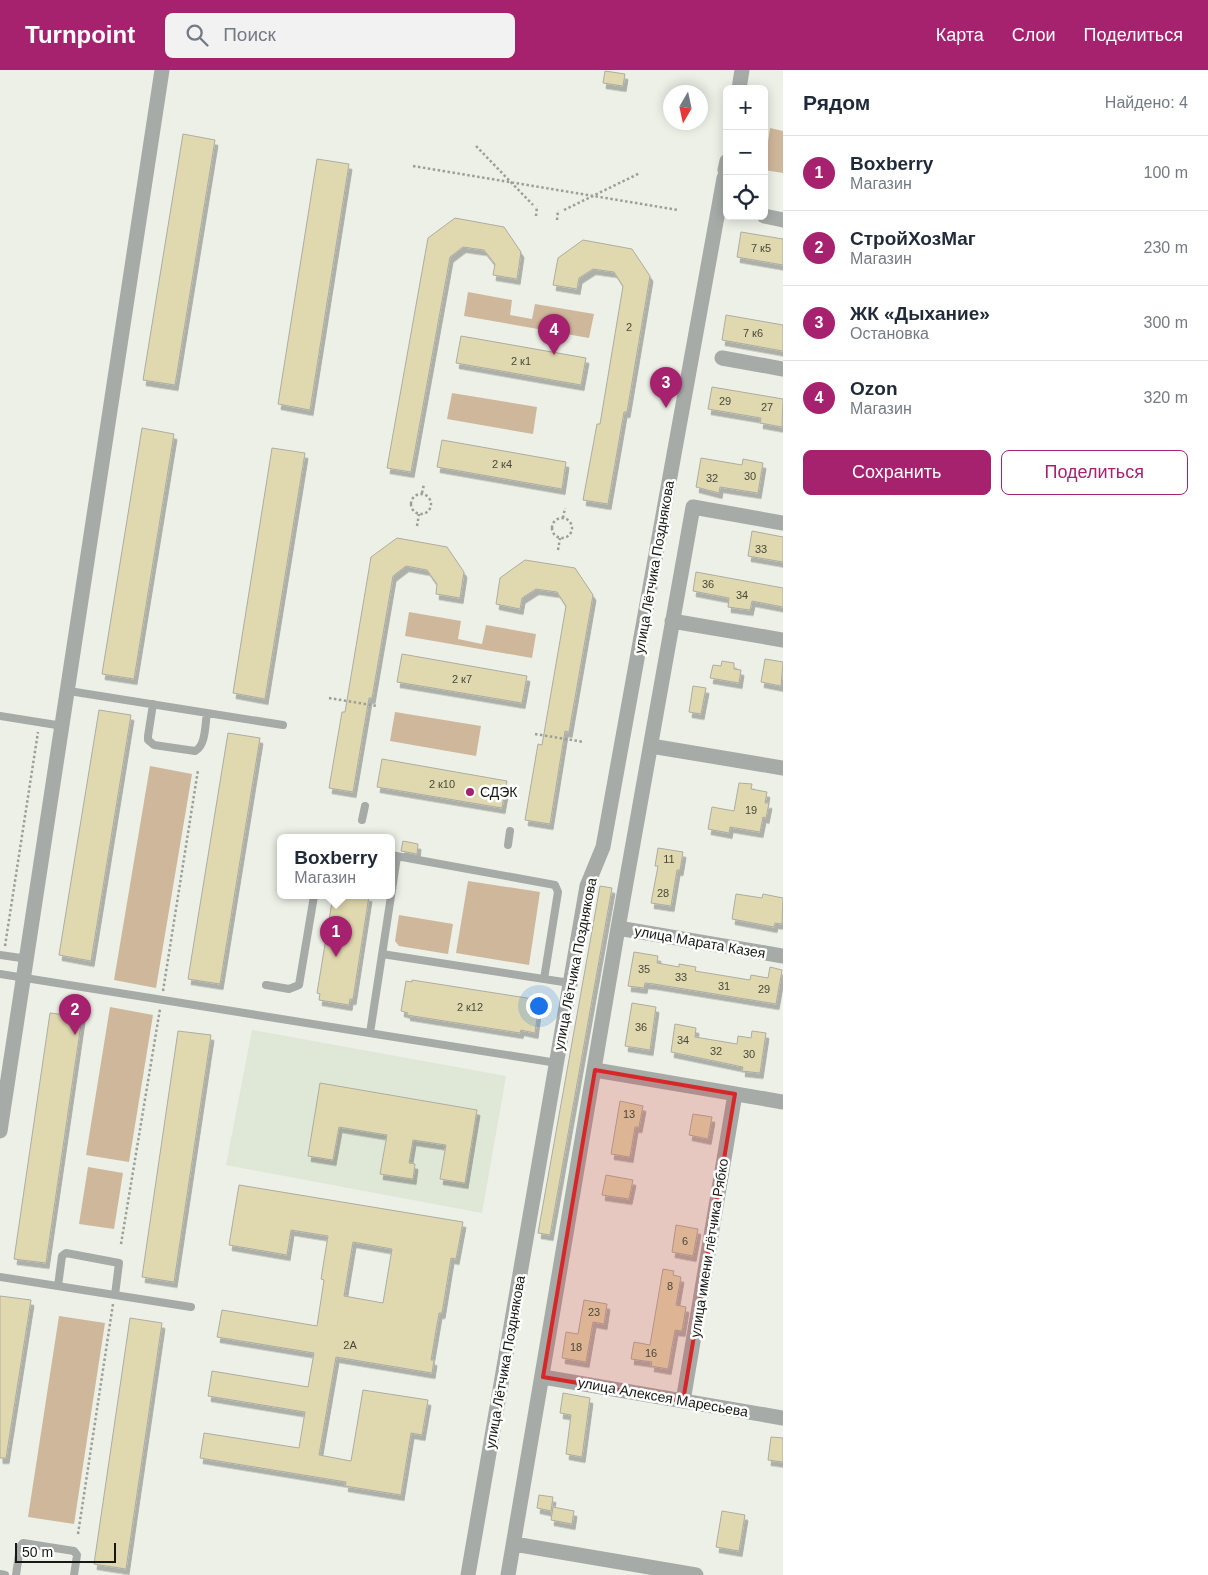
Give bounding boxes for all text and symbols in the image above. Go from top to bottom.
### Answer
search box [165,13,515,58]
text: Turnpoint [25,21,135,48]
icon: search [183,21,211,49]
text: Поиск [223,24,276,45]
text: Карта [936,25,984,45]
text: Слои [1012,25,1056,45]
text: Поделиться [1084,25,1183,45]
north arrow [663,85,708,130]
map controls [723,85,768,220]
button: + [723,85,768,130]
text: Рядом [803,91,870,114]
text: Найдено: 4 [1105,94,1188,111]
button: − [723,130,768,175]
text: Boxberry [850,153,933,174]
text: 1 [815,164,823,181]
text: 100 m [1144,164,1188,181]
button: locate [723,175,768,220]
text: Магазин [850,175,912,192]
text: СтройХозМаг [850,228,976,249]
text: 2 [815,239,823,256]
text: 230 m [1144,239,1188,256]
house number: 7 к5 [751,242,771,254]
text: Магазин [850,250,912,267]
text: ЖК «Дыхание» [850,303,990,324]
pin: 4 [538,314,570,355]
text: 3 [815,314,823,331]
text: 300 m [1144,314,1188,331]
house number: 2 [626,321,632,333]
text: Остановка [850,325,929,342]
house number: 7 к6 [743,327,763,339]
house number: 2 к1 [511,355,531,367]
pin: 3 [650,367,682,408]
text: Ozon [850,378,898,399]
text: 4 [815,389,823,406]
text: 320 m [1144,389,1188,406]
house number: 29 [719,395,731,407]
text: Магазин [850,400,912,417]
house number: 27 [761,401,773,413]
button: Сохранить [803,450,991,495]
button: Поделиться [1001,450,1188,495]
house number: 2 к4 [492,458,512,470]
house number: 30 [744,470,756,482]
house number: 32 [706,472,718,484]
street label: улица Лётчика Позднякова [631,479,677,655]
house number: 33 [755,543,767,555]
house number: 36 [702,578,714,590]
house number: 34 [736,589,748,601]
house number: 2 к7 [452,673,472,685]
house number: 2 к10 [429,778,455,790]
place label: СДЭК [480,784,518,800]
marker: СДЭК [464,786,476,798]
house number: 19 [745,804,757,816]
popup [277,834,395,899]
text: Boxberry [294,847,378,868]
house number: 11 [663,853,675,865]
text: Магазин [294,869,356,886]
street label: улица Лётчика Позднякова [550,876,600,1052]
house number: 28 [657,887,669,899]
pin: 1 [320,916,352,957]
street label: улица Марата Казея [633,923,767,961]
house number: 35 [638,963,650,975]
house number: 33 [675,971,687,983]
house number: 31 [718,980,730,992]
house number: 29 [758,983,770,995]
your location [526,993,552,1019]
pin: 2 [59,994,91,1035]
house number: 2 к12 [457,1001,483,1013]
house number: 36 [635,1021,647,1033]
house number: 34 [677,1034,689,1046]
house number: 32 [710,1045,722,1057]
house number: 30 [743,1048,755,1060]
house number: 13 [623,1108,635,1120]
street label: улица имени лётчика Рябко [687,1157,731,1339]
house number: 6 [682,1235,688,1247]
street label: улица Лётчика Позднякова [482,1274,528,1450]
house number: 8 [667,1280,673,1292]
house number: 23 [588,1306,600,1318]
house number: 2А [343,1339,357,1351]
house number: 18 [570,1341,582,1353]
house number: 16 [645,1347,657,1359]
street label: улица Алексея Маресьева [577,1374,750,1420]
scale bar [15,1540,116,1563]
text: 50 m [22,1544,53,1560]

